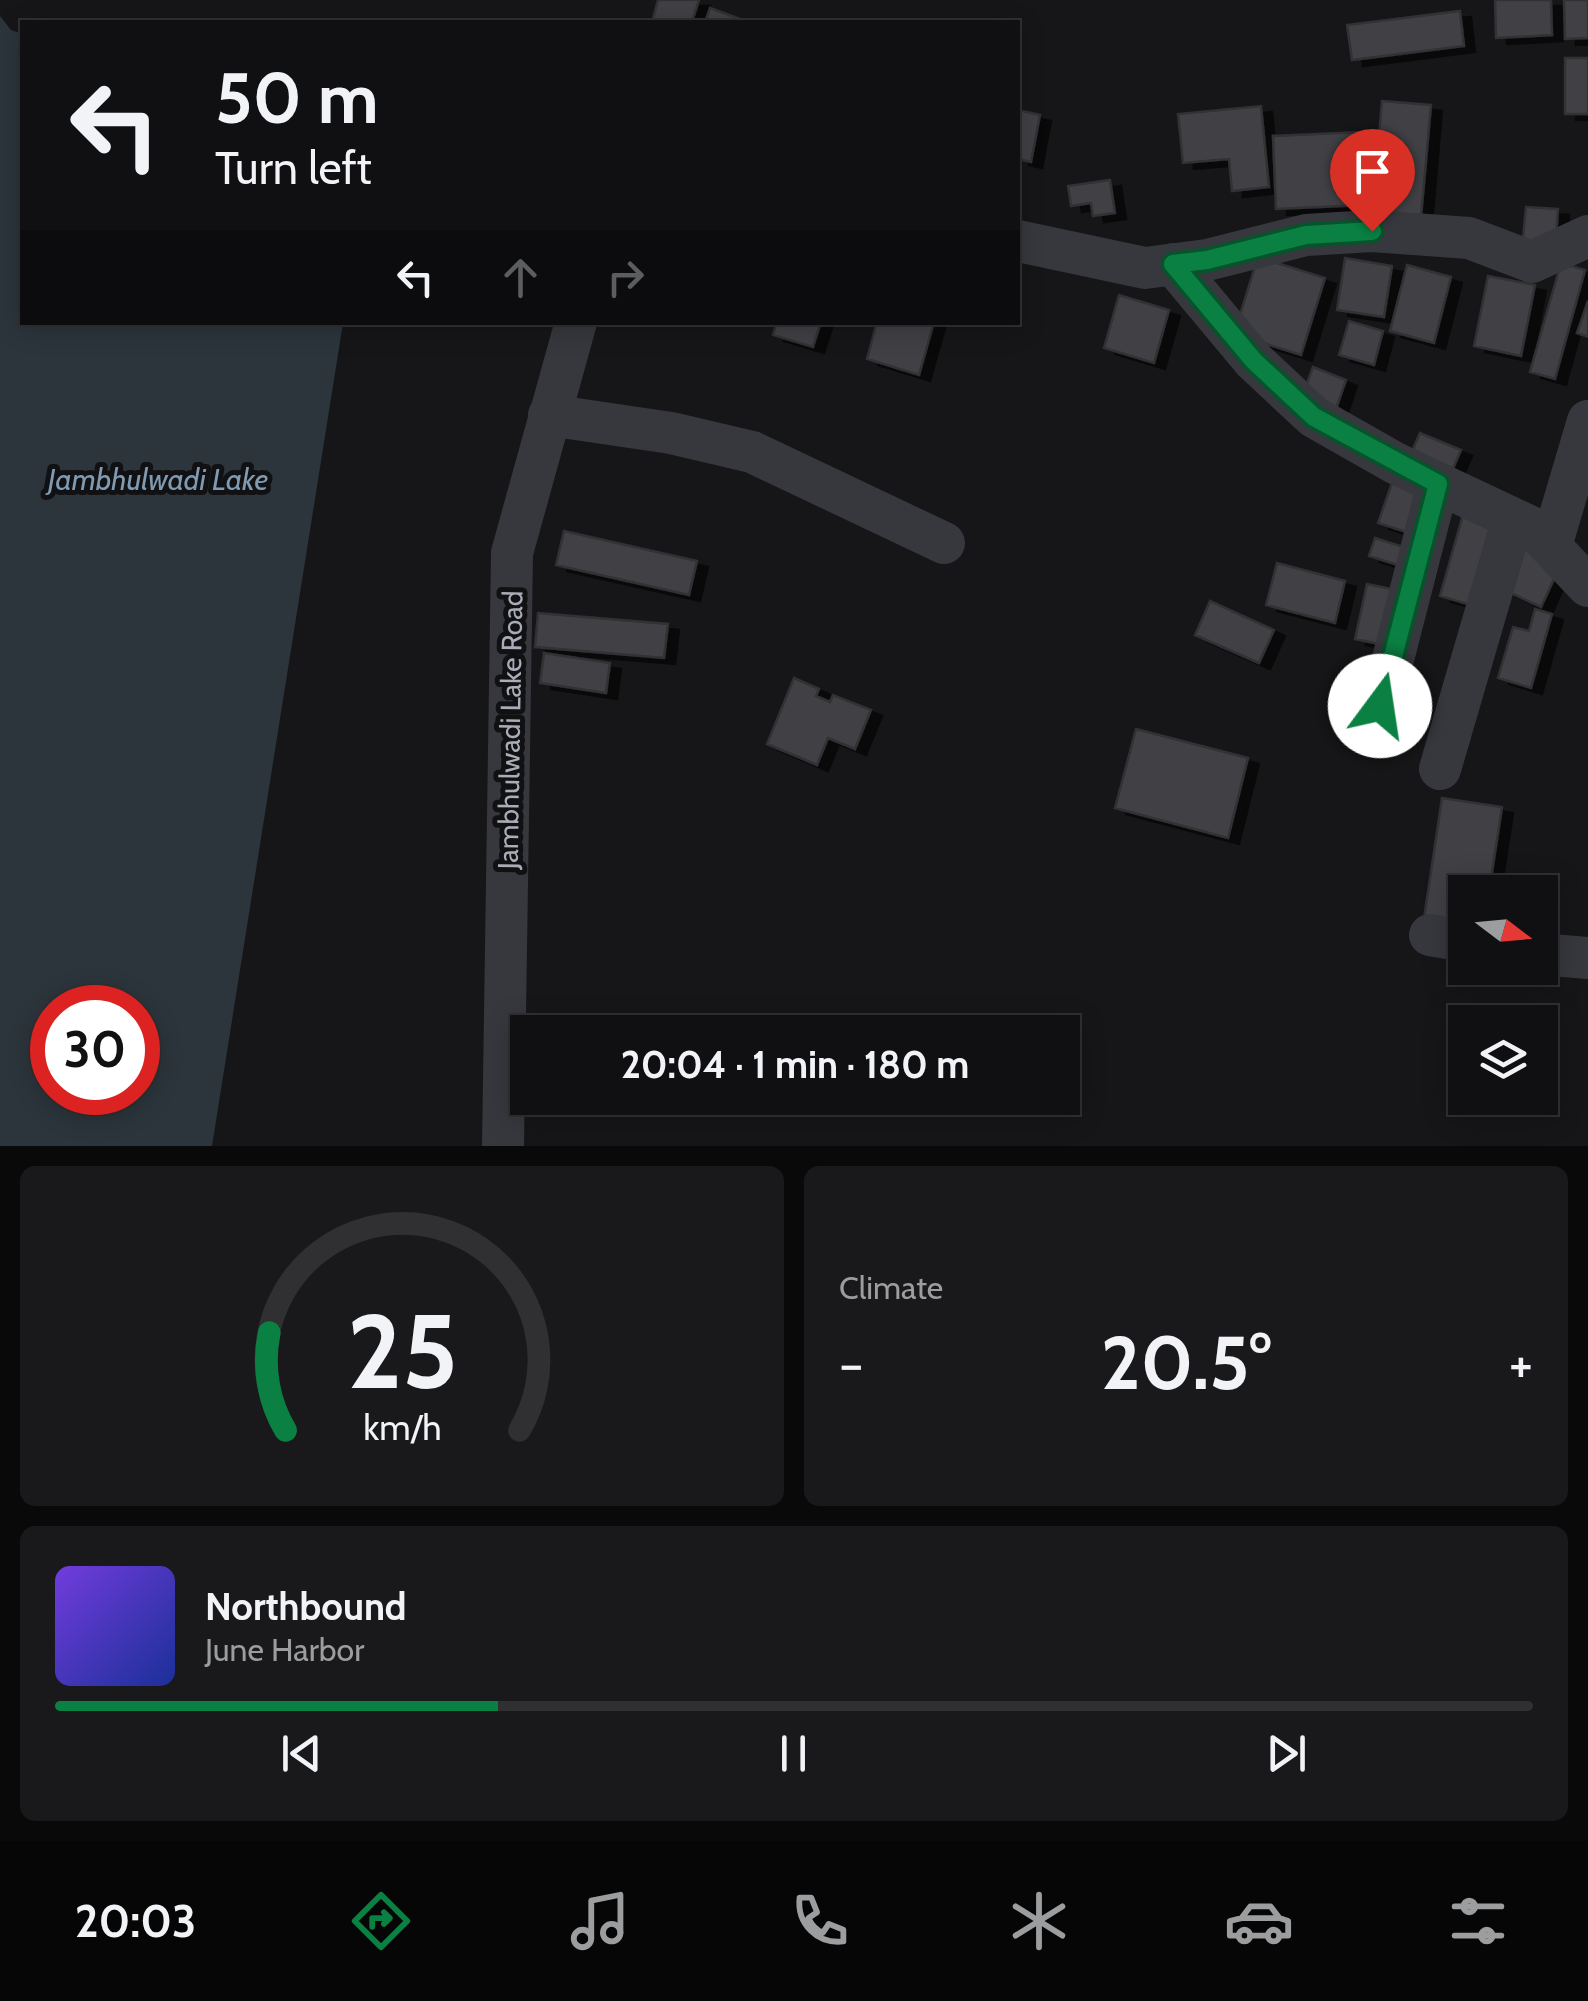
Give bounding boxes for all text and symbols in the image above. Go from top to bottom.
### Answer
text: 50 m [215,55,379,141]
icon: left [50,60,180,190]
pin [1330,129,1415,232]
text: Turn left [215,141,372,195]
icon: arrive [1345,144,1400,199]
icon: left [388,250,443,305]
icon: ahead [493,250,548,305]
icon: right [598,250,653,305]
water label: Jambhulwadi Lake [45,461,268,498]
street label: Jambhulwadi Lake Road [491,590,529,871]
position arrow [1328,654,1432,758]
north arrow [1448,875,1558,985]
map controls [1448,875,1558,1115]
speed limit sign: 30 [30,985,160,1115]
button: layers [1448,1005,1558,1115]
text: 20:04 · 1 min · 180 m [621,1041,969,1088]
text: Climate [839,1268,943,1307]
text: 25 [347,1288,457,1414]
text: 20.5° [1101,1317,1271,1408]
text: − [839,1330,863,1397]
text: + [1509,1330,1533,1397]
text: km/h [363,1406,441,1449]
text: Northbound [205,1583,407,1630]
text: June Harbor [205,1630,364,1669]
icon: previous [274,1726,329,1781]
icon: pause [766,1726,821,1781]
icon: next [1259,1726,1314,1781]
icon: directions [346,1886,416,1956]
icon: music [565,1886,635,1956]
icon: phone [785,1886,855,1956]
icon: climate [1004,1886,1074,1956]
icon: car [1224,1886,1294,1956]
icon: filters [1443,1886,1513,1956]
text: 20:03 [75,1894,196,1948]

